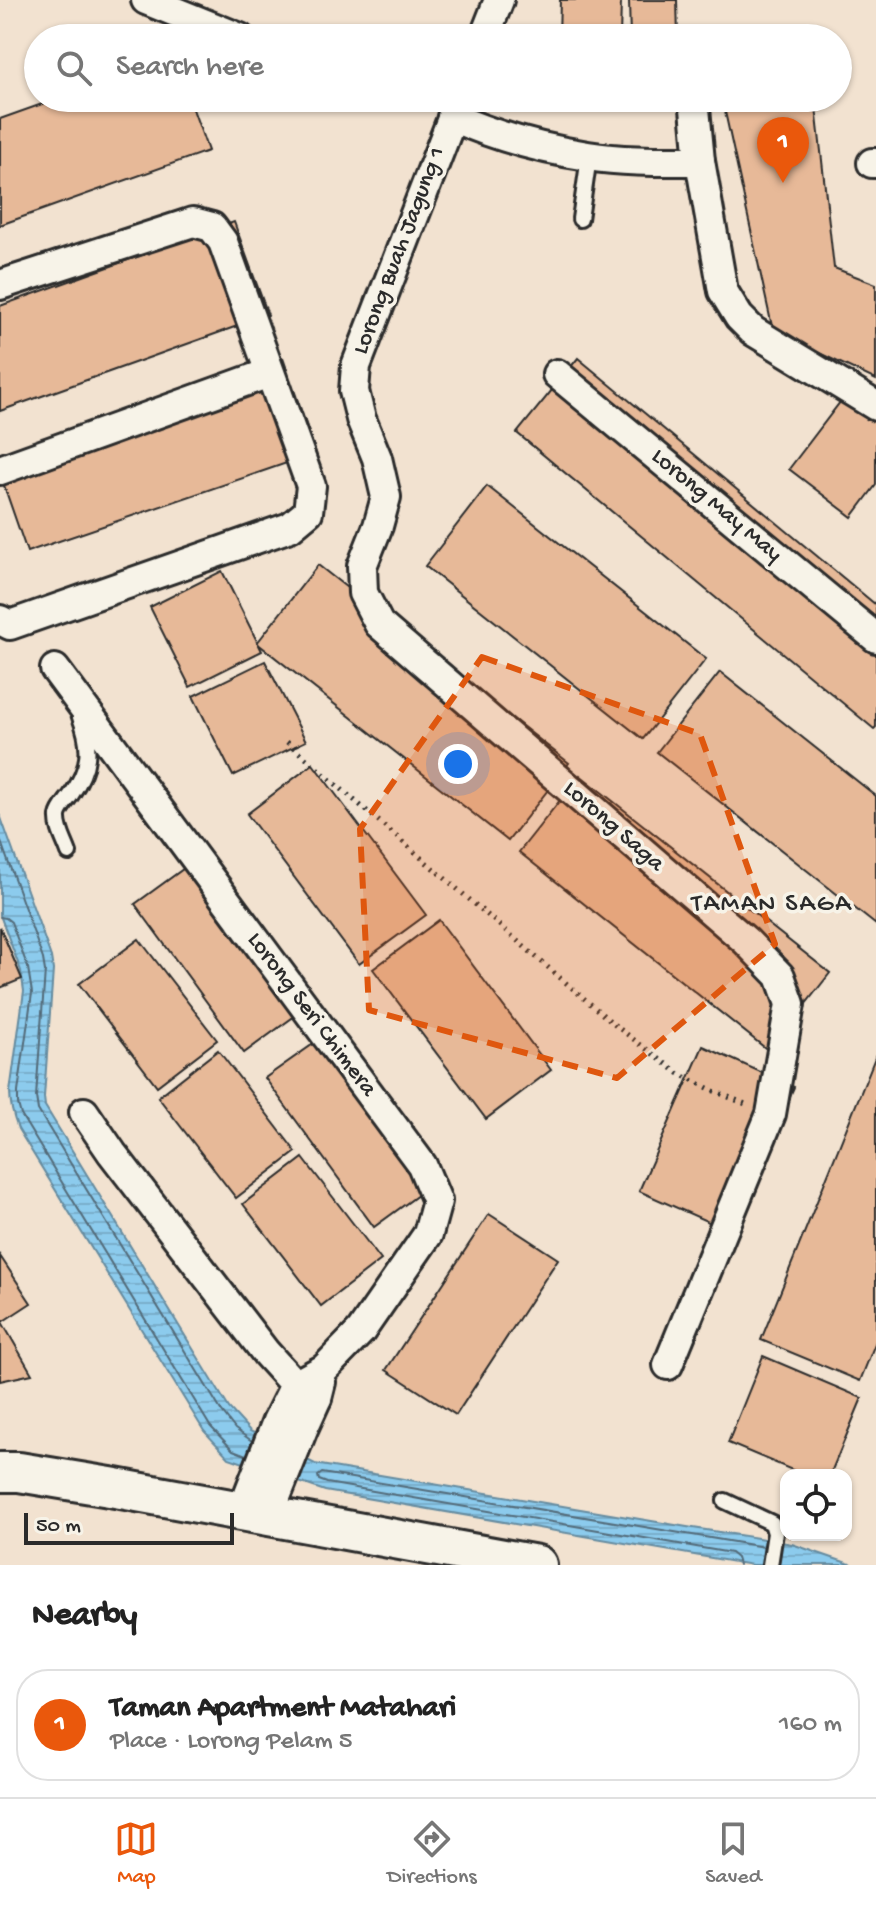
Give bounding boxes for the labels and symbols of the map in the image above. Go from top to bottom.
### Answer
pin: 1 [757,117,809,183]
street label: Lorong Buah Jagung 1 [347,143,453,359]
street label: Lorong May May [645,443,788,569]
your location [438,744,478,784]
street label: Lorong Saga [557,775,670,879]
district label: TAMAN SAGA [690,890,852,921]
street label: Lorong Seri Chimera [240,927,383,1103]
scale bar [24,1509,234,1545]

